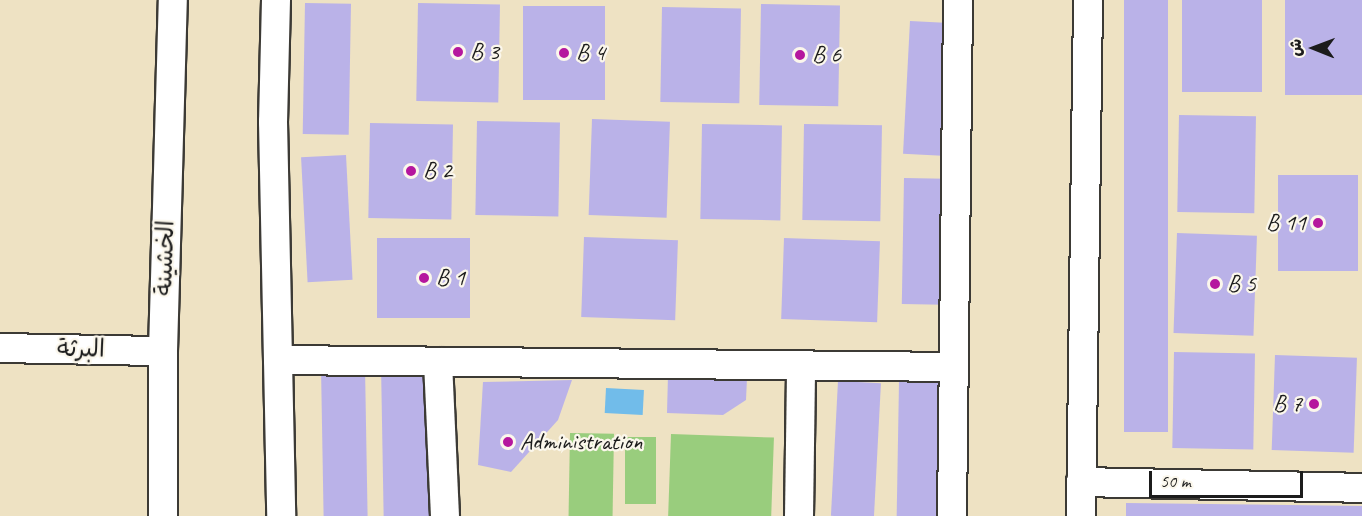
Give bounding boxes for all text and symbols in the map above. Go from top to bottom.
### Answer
north arrow [1284,18,1344,78]
place label: B 3 [470,38,499,66]
place label: B 4 [576,39,605,67]
text: ش [1286,39,1306,57]
place label: B 6 [812,41,841,69]
marker: B 3 [451,45,465,59]
marker: B 4 [557,46,571,60]
marker: B 6 [793,48,807,62]
place label: B 2 [423,157,452,185]
marker: B 2 [404,164,418,178]
place label: B 11 [1266,209,1306,237]
marker: B 11 [1311,216,1325,230]
street label: الخشينة [149,220,181,296]
place label: B 1 [436,264,465,292]
place label: B 5 [1227,270,1256,298]
marker: B 1 [417,271,431,285]
marker: B 5 [1208,277,1222,291]
street label: البرثة [57,334,105,364]
place label: B 7 [1273,390,1302,418]
marker: B 7 [1307,397,1321,411]
place label: Administration [520,428,642,456]
marker: Administration [501,435,515,449]
scale bar [1152,459,1306,497]
text: 50 m [1160,470,1191,492]

